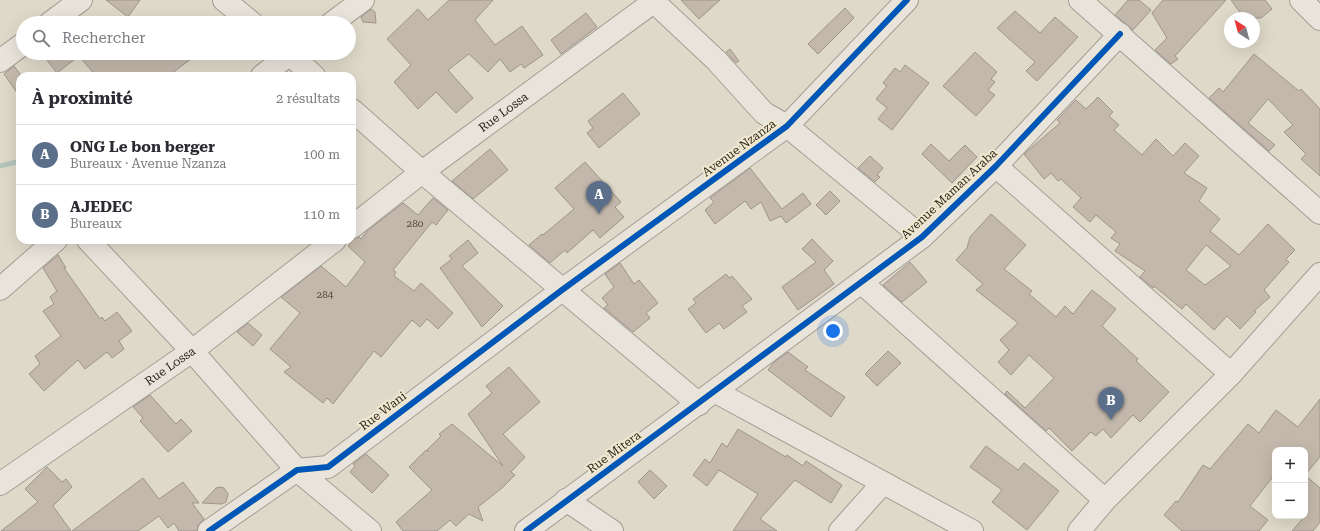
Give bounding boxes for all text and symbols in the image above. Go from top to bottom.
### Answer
north arrow [1224,12,1260,48]
search box [16,16,356,60]
icon: search [30,27,52,49]
text: Rechercher [62,29,145,47]
text: À proximité [32,88,133,108]
street label: Rue Lossa [476,89,531,135]
text: 2 résultats [276,91,340,106]
street label: Avenue Nzanza [699,116,779,179]
text: ONG Le bon berger [70,138,215,156]
street label: Avenue Maman Araba [898,146,1000,242]
text: A [40,147,50,162]
text: 100 m [303,147,340,162]
text: Bureaux · Avenue Nzanza [70,156,226,171]
pin: A [586,181,612,214]
text: AJEDEC [70,198,132,216]
text: B [40,207,50,222]
text: 110 m [303,207,340,222]
text: Bureaux [70,216,122,231]
house number: 280 [407,218,424,229]
house number: 284 [317,289,334,300]
your location [823,321,843,341]
street label: Rue Lossa [142,344,198,388]
pin: B [1098,387,1124,420]
street label: Rue Wani [357,389,409,433]
street label: Rue Mitera [585,428,644,476]
map controls [1272,447,1308,519]
button: + [1272,447,1308,483]
button: − [1272,483,1308,519]

